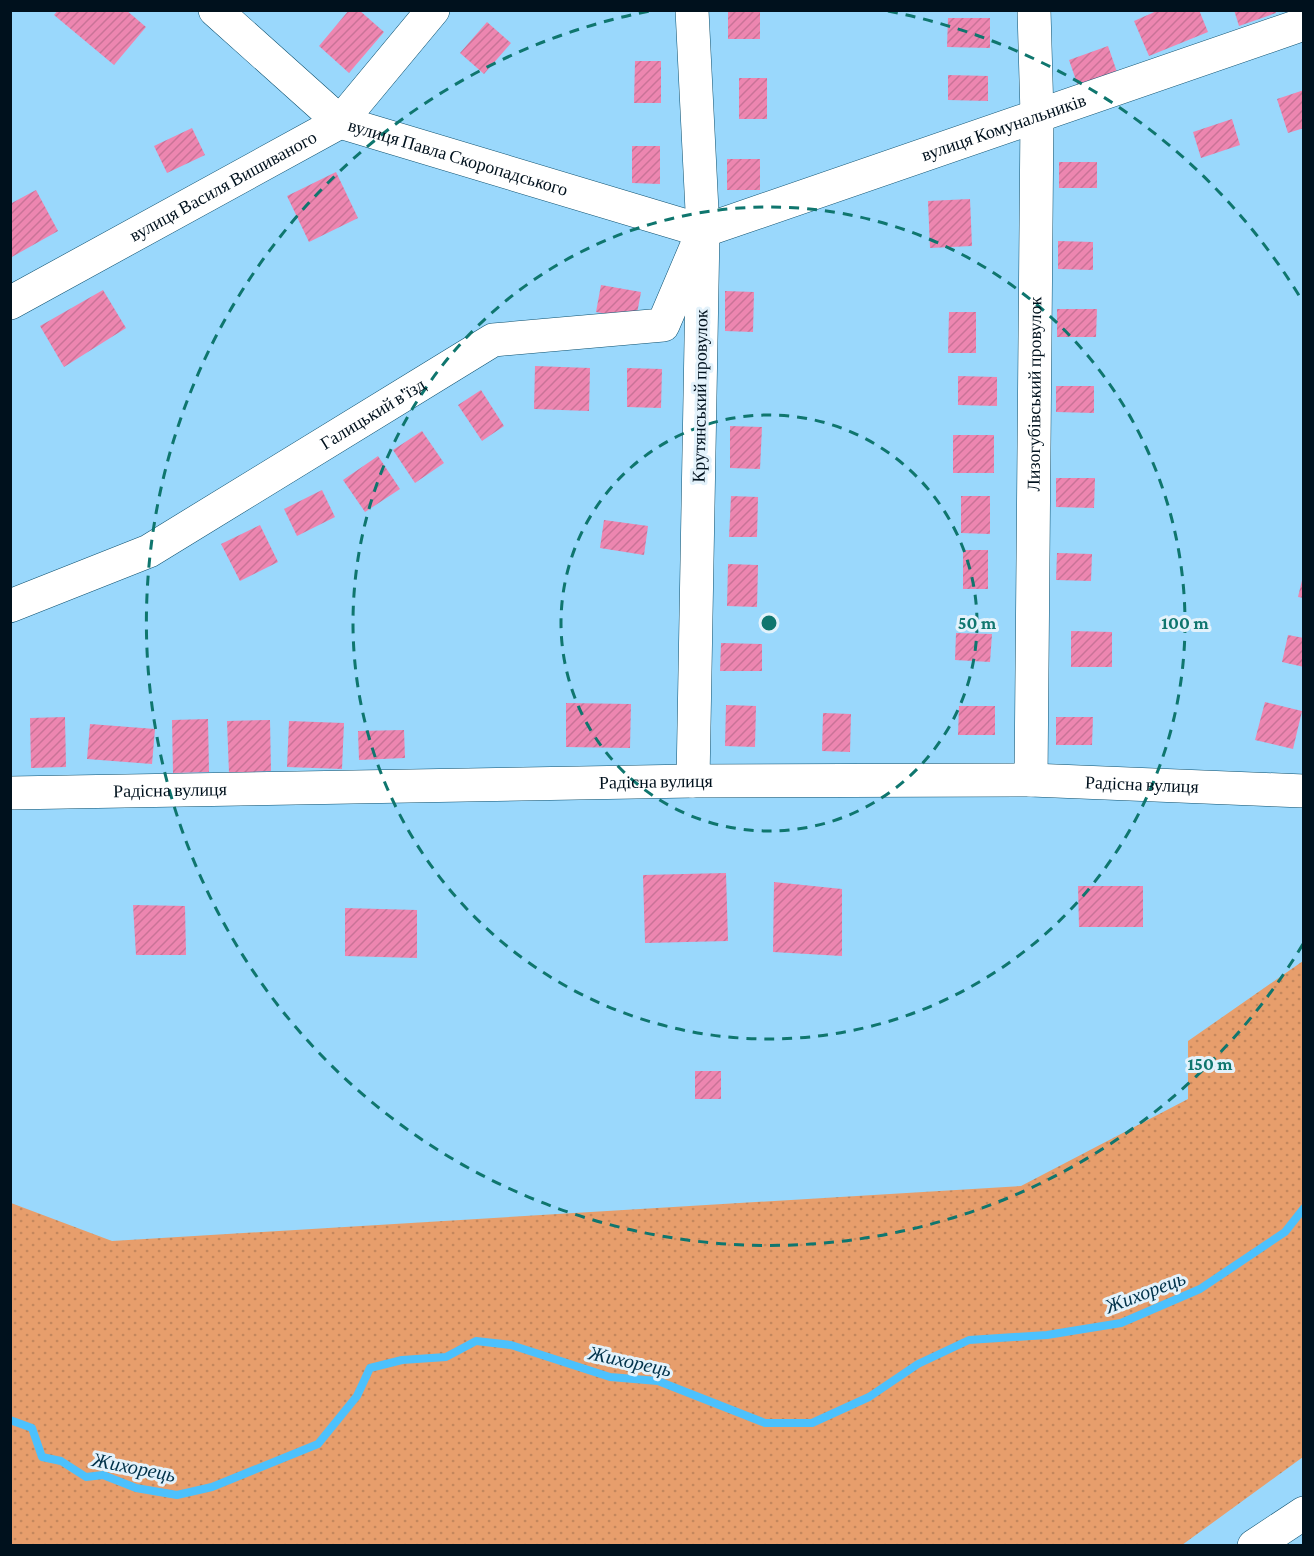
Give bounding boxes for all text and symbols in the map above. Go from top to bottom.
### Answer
street label: вулиця Комунальників [919,90,1089,165]
street label: вулиця Павла Скоропадського [346,115,570,200]
street label: вулиця Василя Вишиваного [126,127,320,245]
street label: Лизогубівський провулок [1024,296,1045,491]
street label: Крутянський провулок [688,309,712,483]
street label: Галицький в'їзд [317,374,429,454]
centre of rings [759,613,779,633]
text: 50 m [958,613,997,633]
text: 100 m [1161,613,1209,633]
street label: Радісна вулиця [599,771,713,793]
street label: Радісна вулиця [1085,772,1199,797]
street label: Радісна вулиця [113,779,227,801]
text: 150 m [1187,1054,1233,1074]
water label: Жихорець [1101,1267,1189,1319]
water label: Жихорець [585,1341,674,1382]
water label: Жихорець [89,1448,178,1487]

